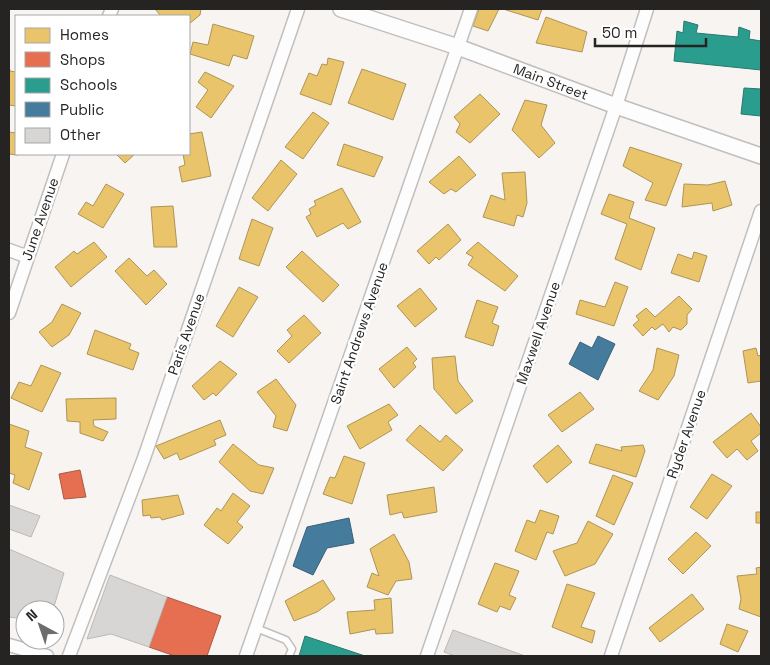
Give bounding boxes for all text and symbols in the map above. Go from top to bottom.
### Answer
legend [15,15,190,155]
scale bar [595,15,706,47]
text: 50 m [602,23,637,42]
text: Homes [60,25,109,44]
text: Shops [60,50,105,69]
street label: Main Street [511,59,591,104]
text: Schools [60,75,118,94]
text: Public [60,100,104,119]
text: Other [60,125,101,144]
street label: June Avenue [17,175,63,263]
street label: Saint Andrews Avenue [326,259,392,407]
street label: Maxwell Avenue [512,279,564,387]
street label: Paris Avenue [164,291,208,377]
street label: Ryder Avenue [662,387,710,481]
north arrow [15,600,65,650]
text: N [22,605,41,625]

